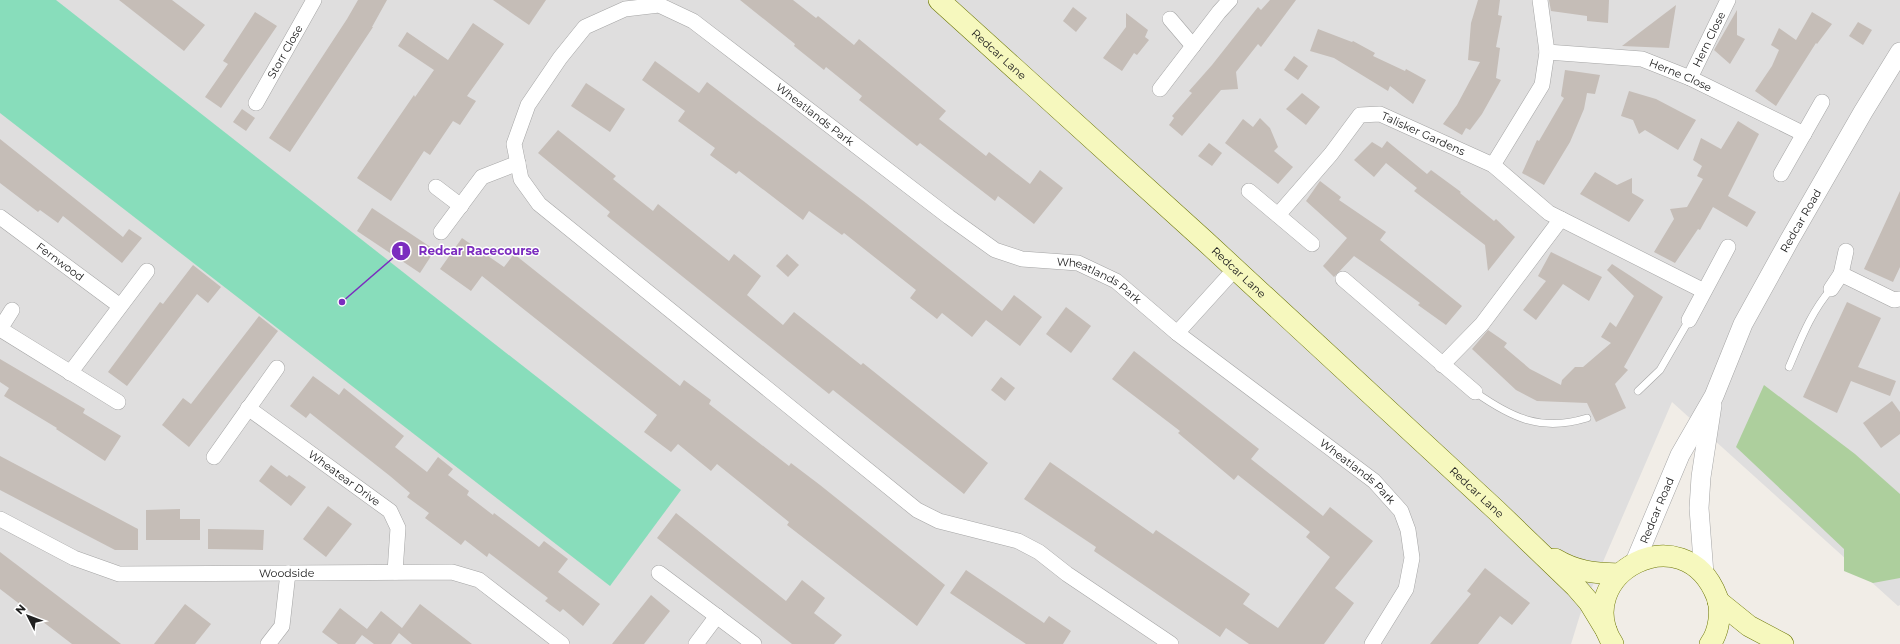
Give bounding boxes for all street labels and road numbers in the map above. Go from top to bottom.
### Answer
street label: Hern Close [1689,9,1728,69]
street label: Storr Close [264,22,306,81]
street label: Redcar Lane [969,26,1030,83]
street label: Herne Close [1647,56,1714,95]
street label: Wheatlands Park [773,80,857,149]
street label: Talisker Gardens [1379,109,1468,159]
street label: Redcar Road [1777,187,1824,255]
street label: Fernwood [34,239,87,284]
street label: Redcar Lane [1209,244,1269,301]
street label: Wheatlands Park [1056,254,1145,307]
street label: Wheatlands Park [1317,436,1399,507]
street label: Wheatear Drive [305,447,383,509]
street label: Redcar Lane [1447,464,1507,521]
street label: Redcar Road [1637,475,1677,546]
street label: Woodside [259,566,315,580]

